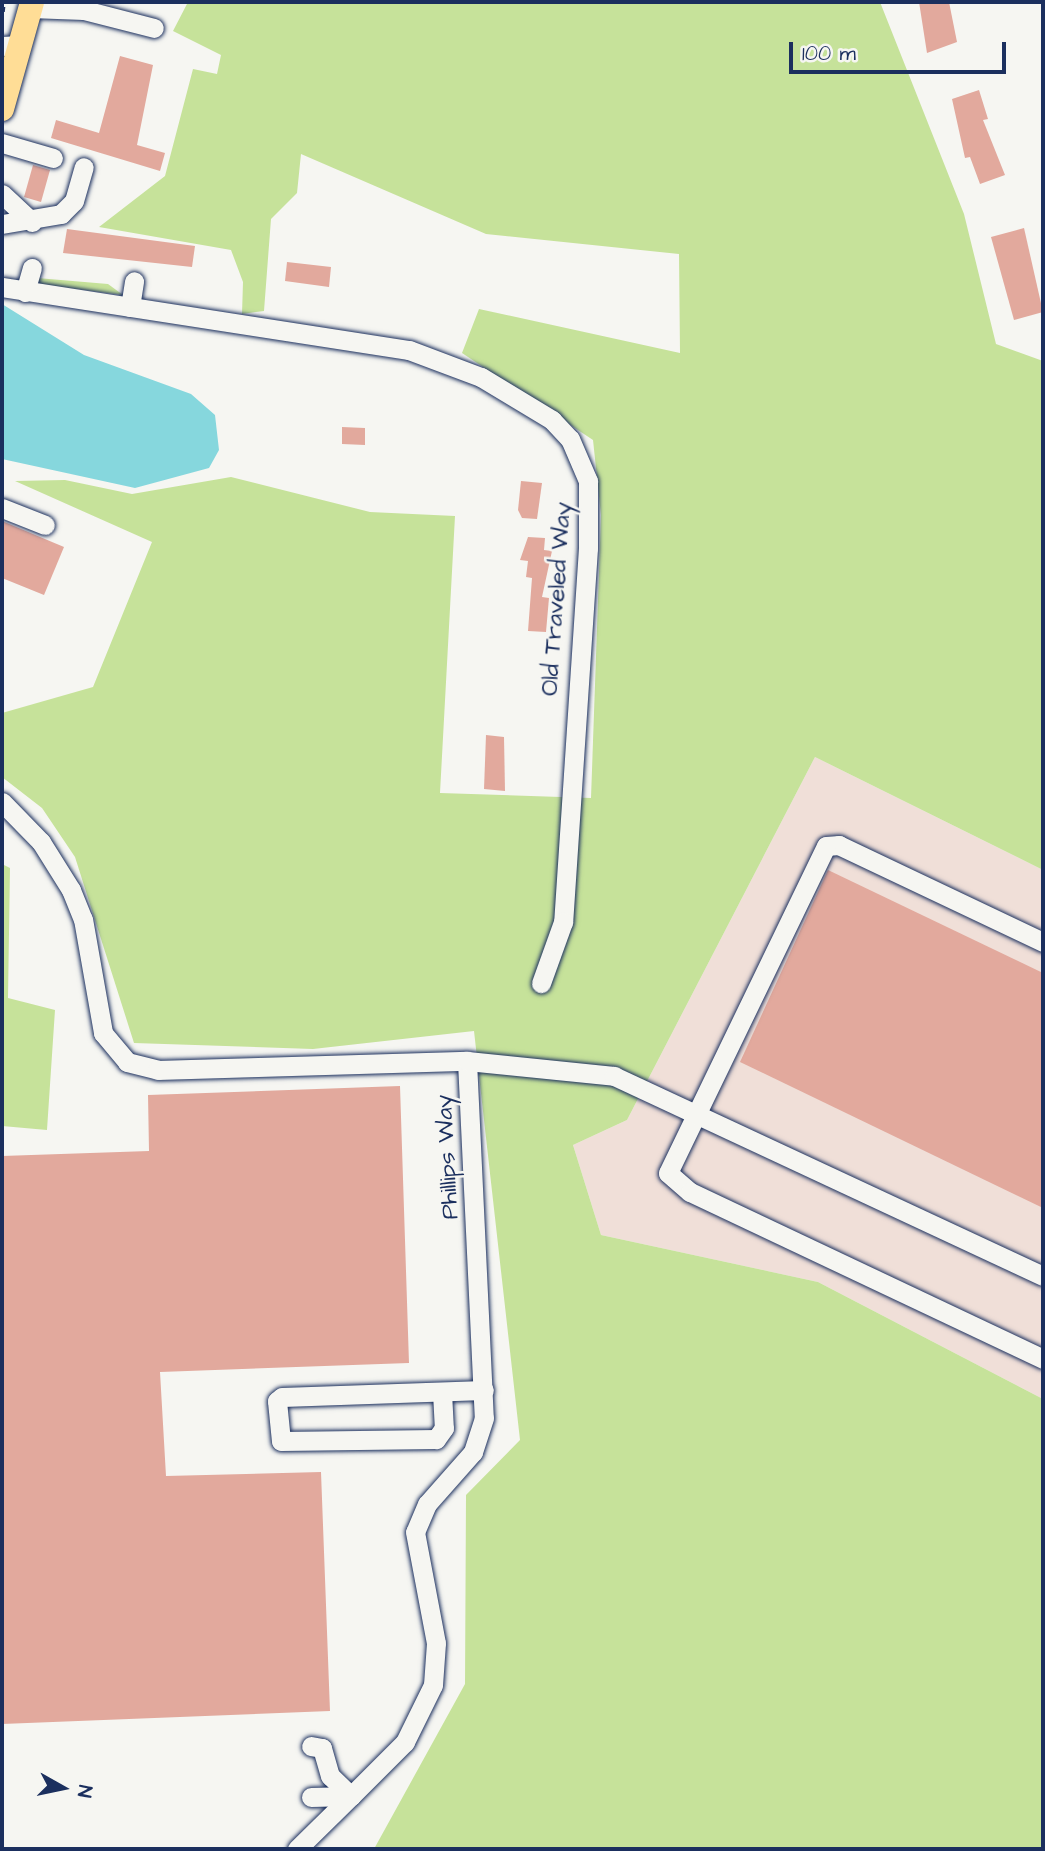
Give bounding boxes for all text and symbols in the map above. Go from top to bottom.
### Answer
scale bar [793,28,1010,72]
text: 100 m [802,39,856,68]
street label: Old Traveled Way [536,501,578,697]
street label: Phillips Way [430,1094,466,1220]
north arrow [28,1753,98,1823]
text: N [70,1783,99,1799]

